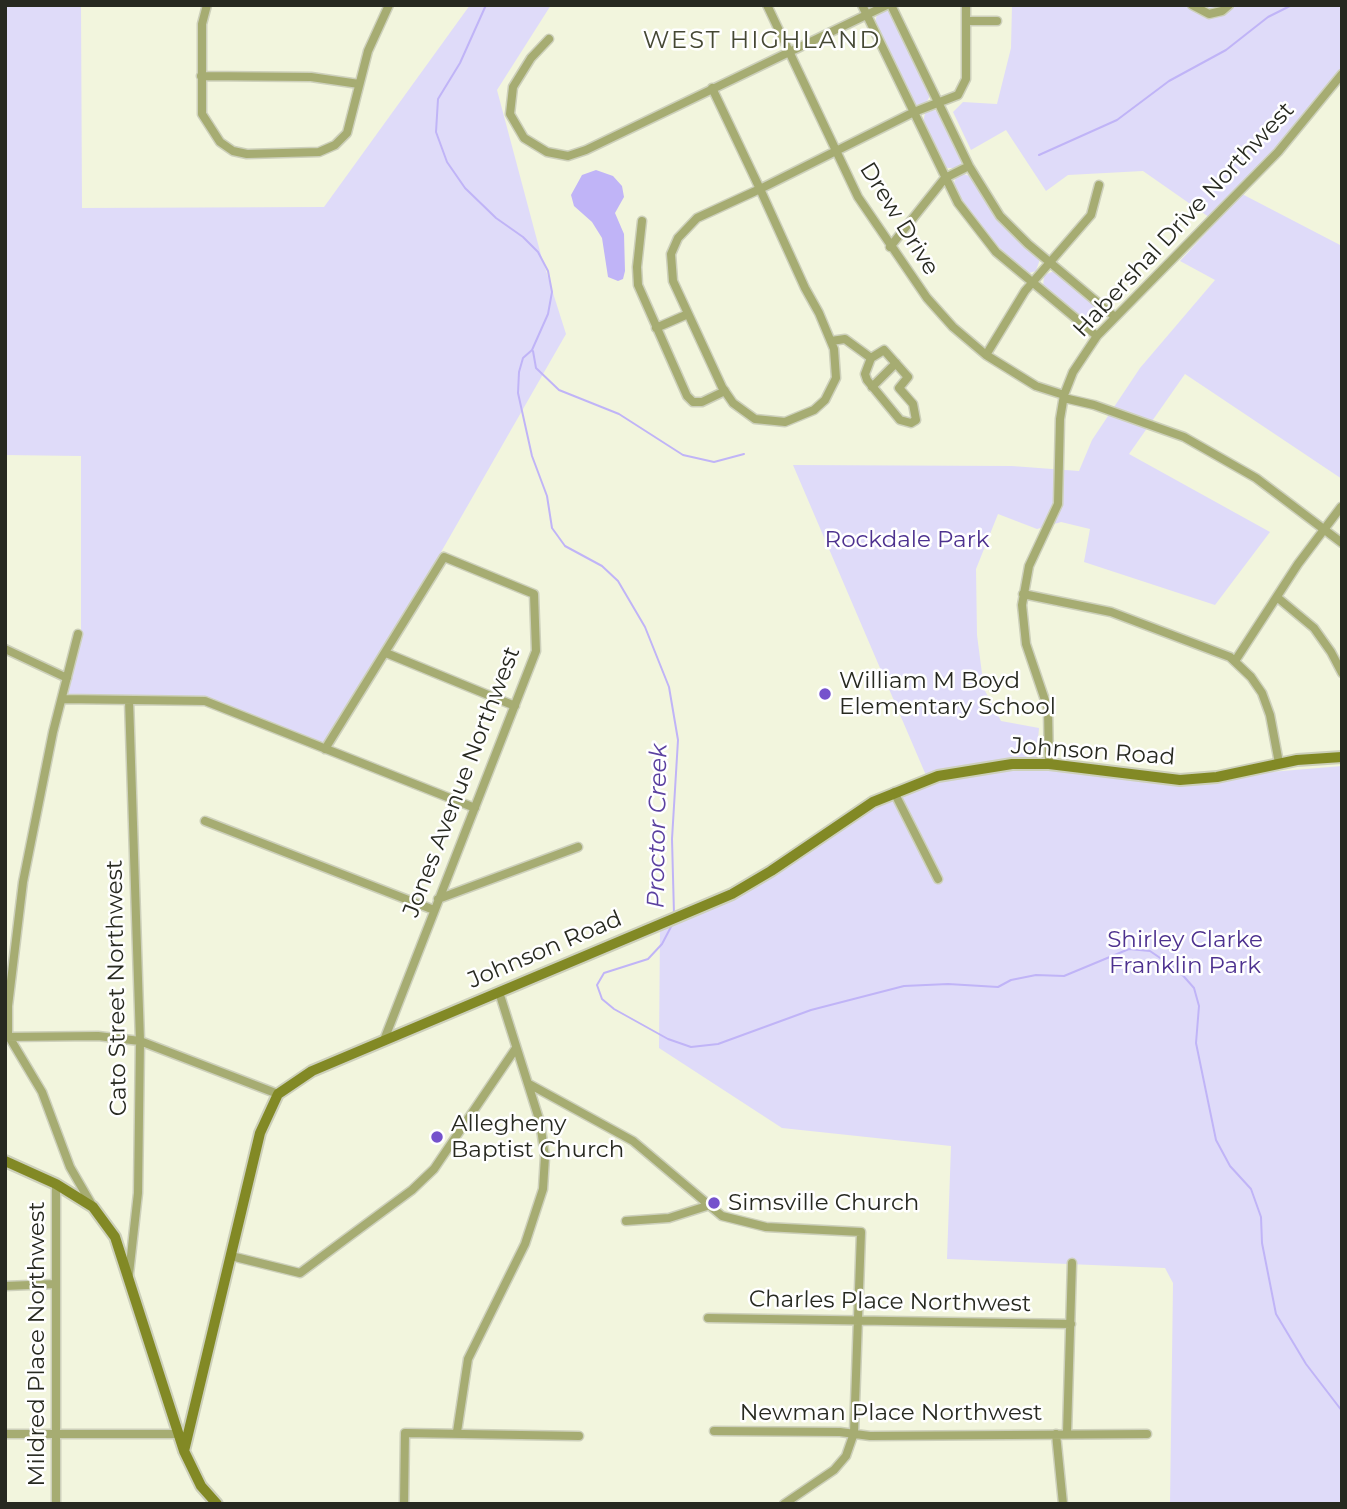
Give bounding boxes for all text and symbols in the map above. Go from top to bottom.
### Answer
district label: WEST HIGHLAND [644,27,880,55]
street label: Habershal Drive Northwest [1068,97,1300,343]
street label: Drew Drive [853,157,945,281]
park label: Rockdale Park [825,526,989,554]
street label: Jones Avenue Northwest [398,643,526,921]
place label: William M Boyd Elementary School [839,667,1056,721]
marker: William M Boyd Elementary School [817,686,833,702]
street label: Johnson Road [1010,732,1176,772]
water label: Proctor Creek [642,743,674,909]
street label: Cato Street Northwest [101,860,133,1116]
street label: Johnson Road [464,905,626,995]
park label: Shirley Clarke Franklin Park [1107,926,1263,980]
place label: Allegheny Baptist Church [451,1110,624,1164]
marker: Allegheny Baptist Church [429,1129,445,1145]
place label: Simsville Church [728,1189,919,1217]
marker: Simsville Church [706,1195,722,1211]
street label: Mildred Place Northwest [23,1202,51,1486]
street label: Charles Place Northwest [749,1286,1031,1318]
street label: Newman Place Northwest [740,1399,1042,1427]

